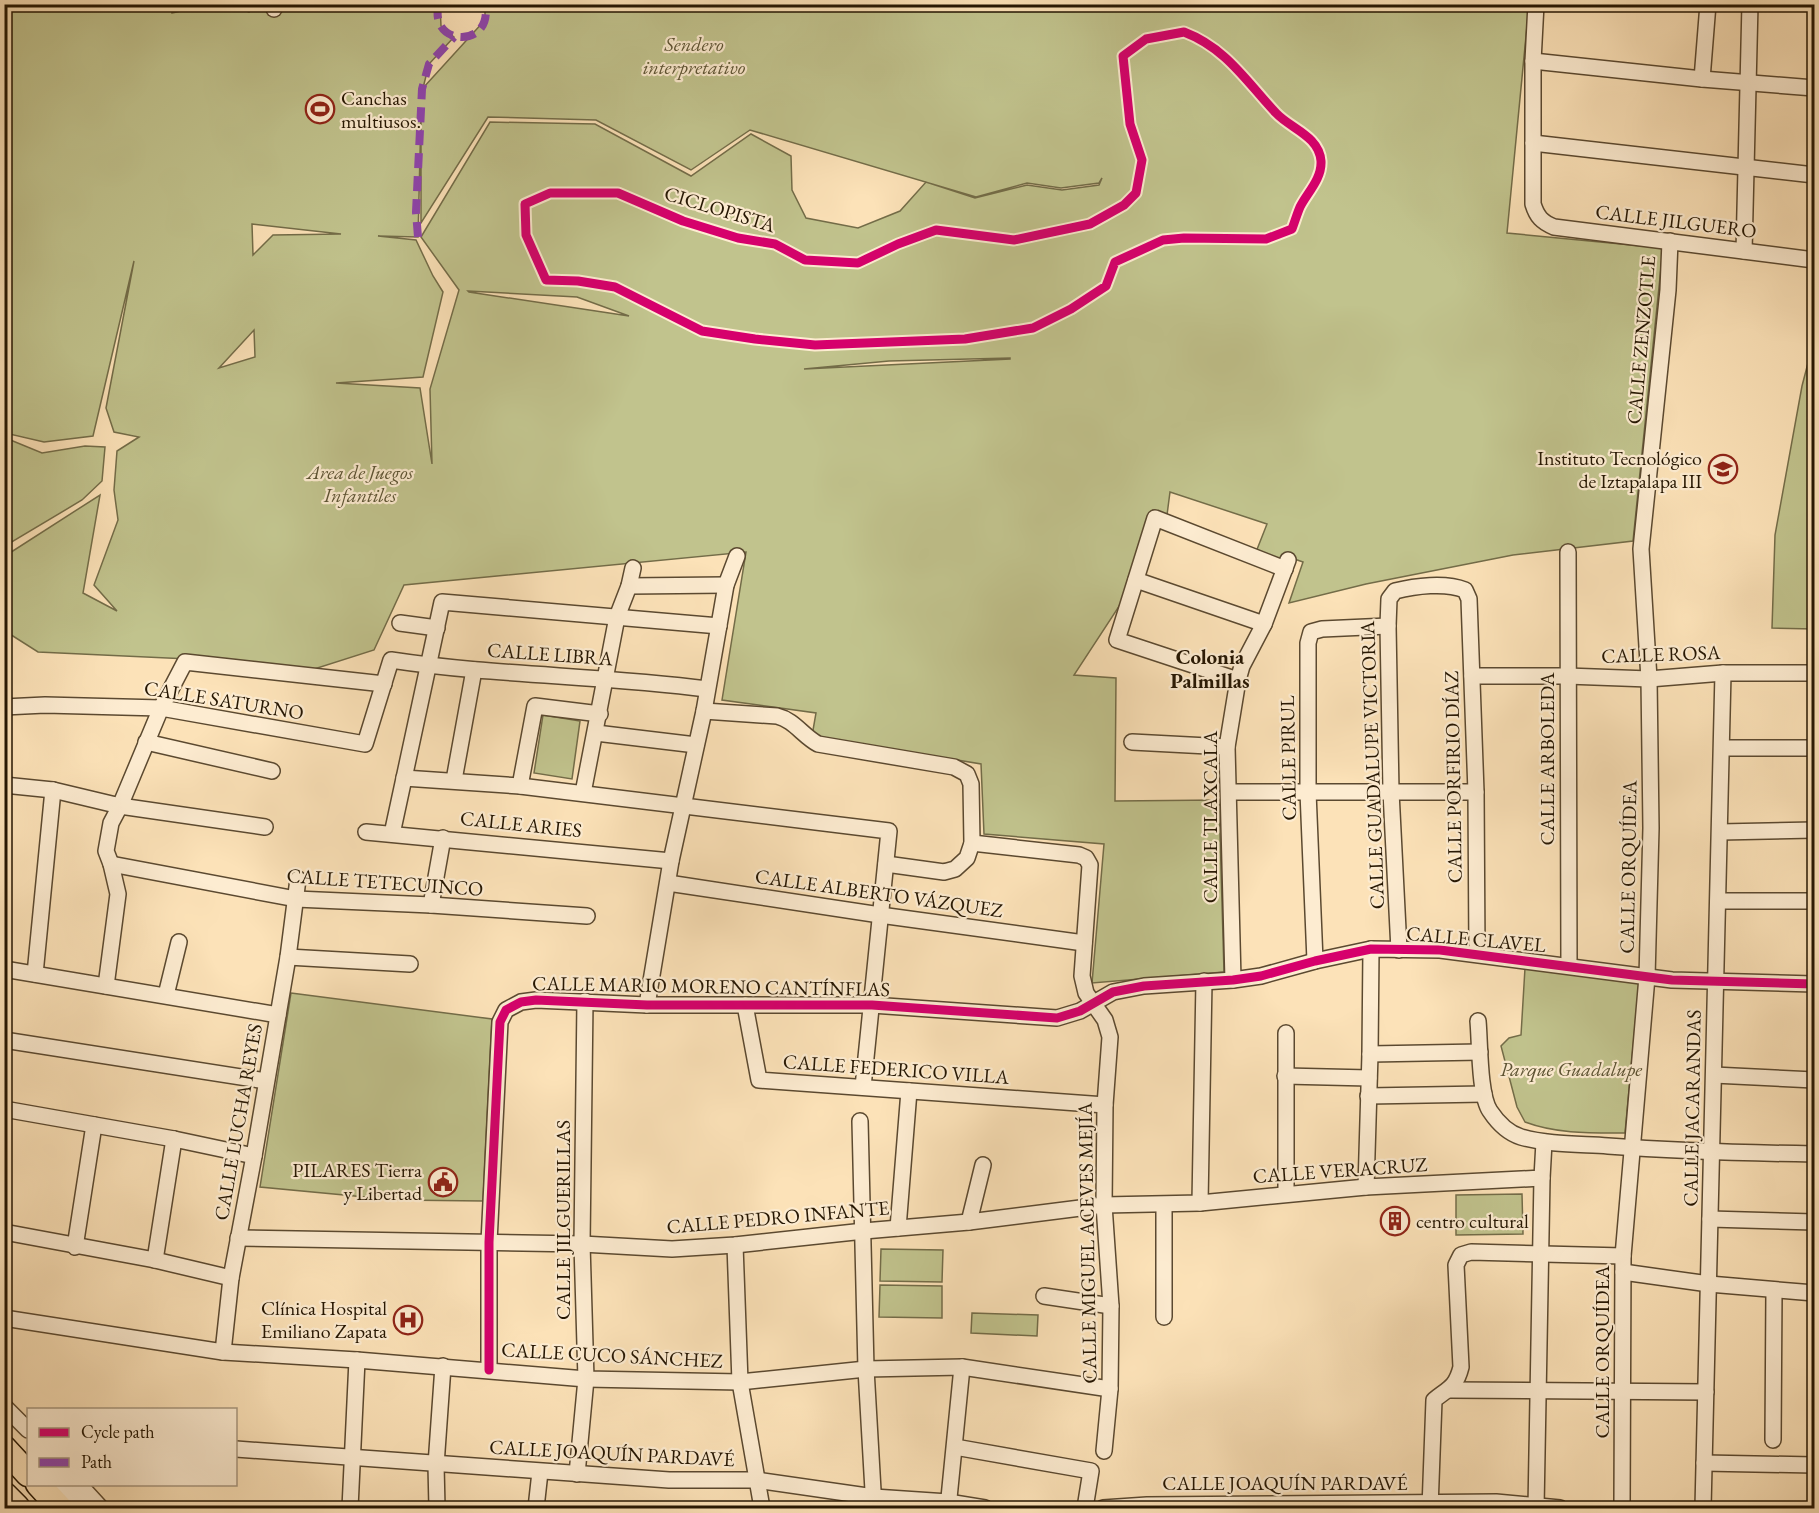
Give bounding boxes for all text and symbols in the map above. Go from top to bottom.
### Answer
park label: Sendero interpretativo [643,31,746,80]
place label: Canchas multiusos. [341,85,421,134]
sports icon: Canchas multiusos. [304,93,336,125]
street label: CICLOPISTA [661,180,779,238]
street label: CALLE JILGUERO [1594,198,1758,244]
street label: CALLE ZENZOTLE [1621,255,1661,425]
place label: Instituto Tecnológico de Iztapalapa III [1537,445,1702,494]
school or university icon: Instituto Tecnológico de Iztapalapa III [1707,453,1739,485]
park label: Area de Juegos Infantiles [305,459,413,508]
street label: CALLE GUADALUPE VICTORIA [1354,620,1390,910]
street label: CALLE LIBRA [486,637,614,671]
street label: CALLE ROSA [1601,639,1721,669]
district label: Colonia Palmillas [1170,643,1250,694]
street label: CALLE PORFIRIO DÍAZ [1438,671,1468,883]
street label: CALLE ARBOLEDA [1534,672,1560,846]
street label: CALLE SATURNO [142,675,306,725]
street label: CALLE PIRUL [1274,695,1302,821]
street label: CALLE TLAXCALA [1197,731,1223,903]
street label: CALLE ORQUÍDEA [1613,780,1643,954]
street label: CALLE ARIES [459,805,583,843]
street label: CALLE TETECUINCO [286,862,484,902]
street label: CALLE ALBERTO VÁZQUEZ [753,863,1005,923]
street label: CALLE CLAVEL [1405,920,1547,958]
street label: CALLE MARIO MORENO CANTÍNFLAS [532,970,890,1002]
street label: CALLE JACARANDAS [1677,1009,1707,1207]
street label: CALLE LUCHA REYES [208,1022,268,1222]
street label: CALLE FEDERICO VILLA [782,1048,1010,1090]
park label: Parque Guadalupe [1500,1056,1642,1083]
street label: CALLE MIGUEL ACEVES MEJÍA [1072,1102,1102,1384]
street label: CALLE JILGUERILLAS [550,1120,576,1320]
street label: CALLE VERACRUZ [1252,1151,1428,1189]
place label: PILARES Tierra y Libertad [292,1157,423,1206]
public building icon: PILARES Tierra y Libertad [427,1166,459,1198]
street label: CALLE PEDRO INFANTE [666,1194,890,1240]
building icon: centro cultural [1379,1205,1411,1237]
place label: centro cultural [1416,1208,1529,1234]
street label: CALLE ORQUÍDEA [1589,1265,1615,1439]
place label: Clínica Hospital Emiliano Zapata [261,1295,387,1344]
hospital icon: Clínica Hospital Emiliano Zapata [392,1304,424,1336]
street label: CALLE CUCO SÁNCHEZ [501,1336,723,1374]
legend [27,1408,237,1486]
text: Cycle path [81,1420,155,1443]
street label: CALLE JOAQUÍN PARDAVÉ [489,1434,735,1472]
text: Path [81,1450,112,1473]
street label: CALLE JOAQUÍN PARDAVÉ [1162,1470,1408,1496]

